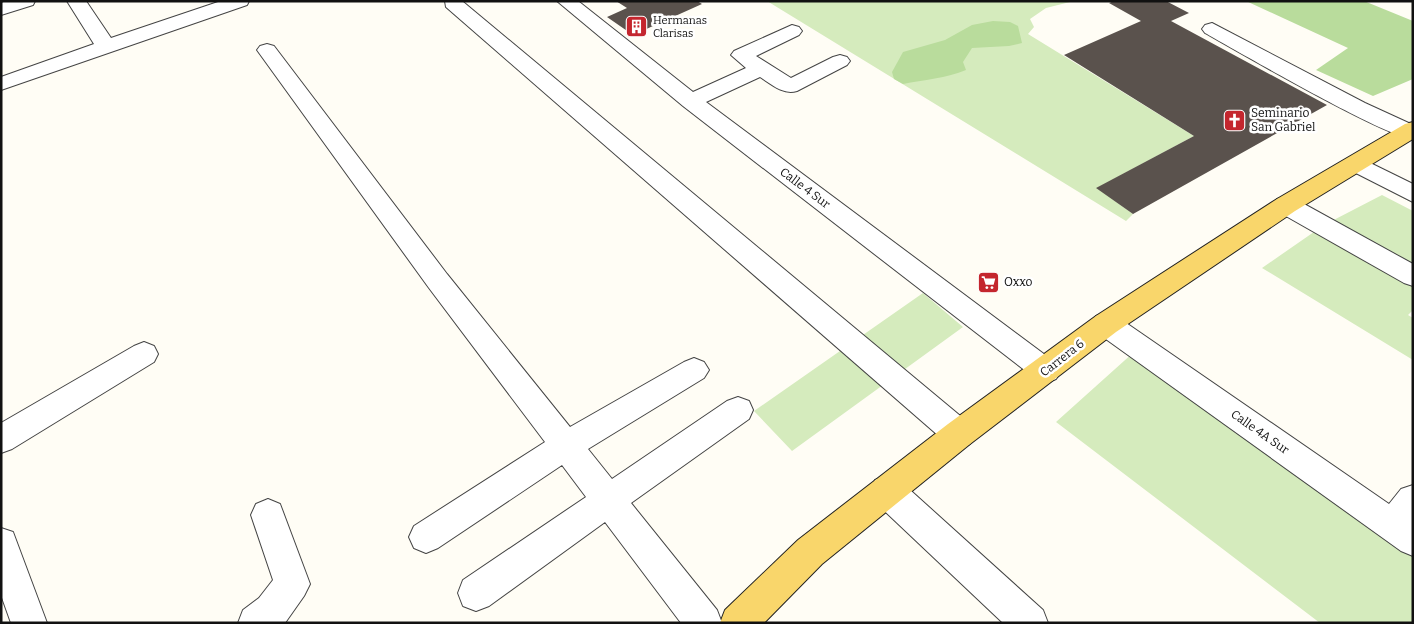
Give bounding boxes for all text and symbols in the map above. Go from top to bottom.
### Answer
building icon: Hermanas Clarisas [625,14,649,38]
place label: Hermanas Clarisas [653,14,707,40]
place label: Seminario San Gabriel [1251,106,1316,134]
church icon: Seminario San Gabriel [1223,108,1247,132]
street label: Calle 4 Sur [777,165,833,212]
supermarket icon: Oxxo [976,270,1000,294]
place label: Oxxo [1004,275,1032,289]
street label: Carrera 6 [1037,337,1087,379]
street label: Calle 4A Sur [1228,407,1292,458]

